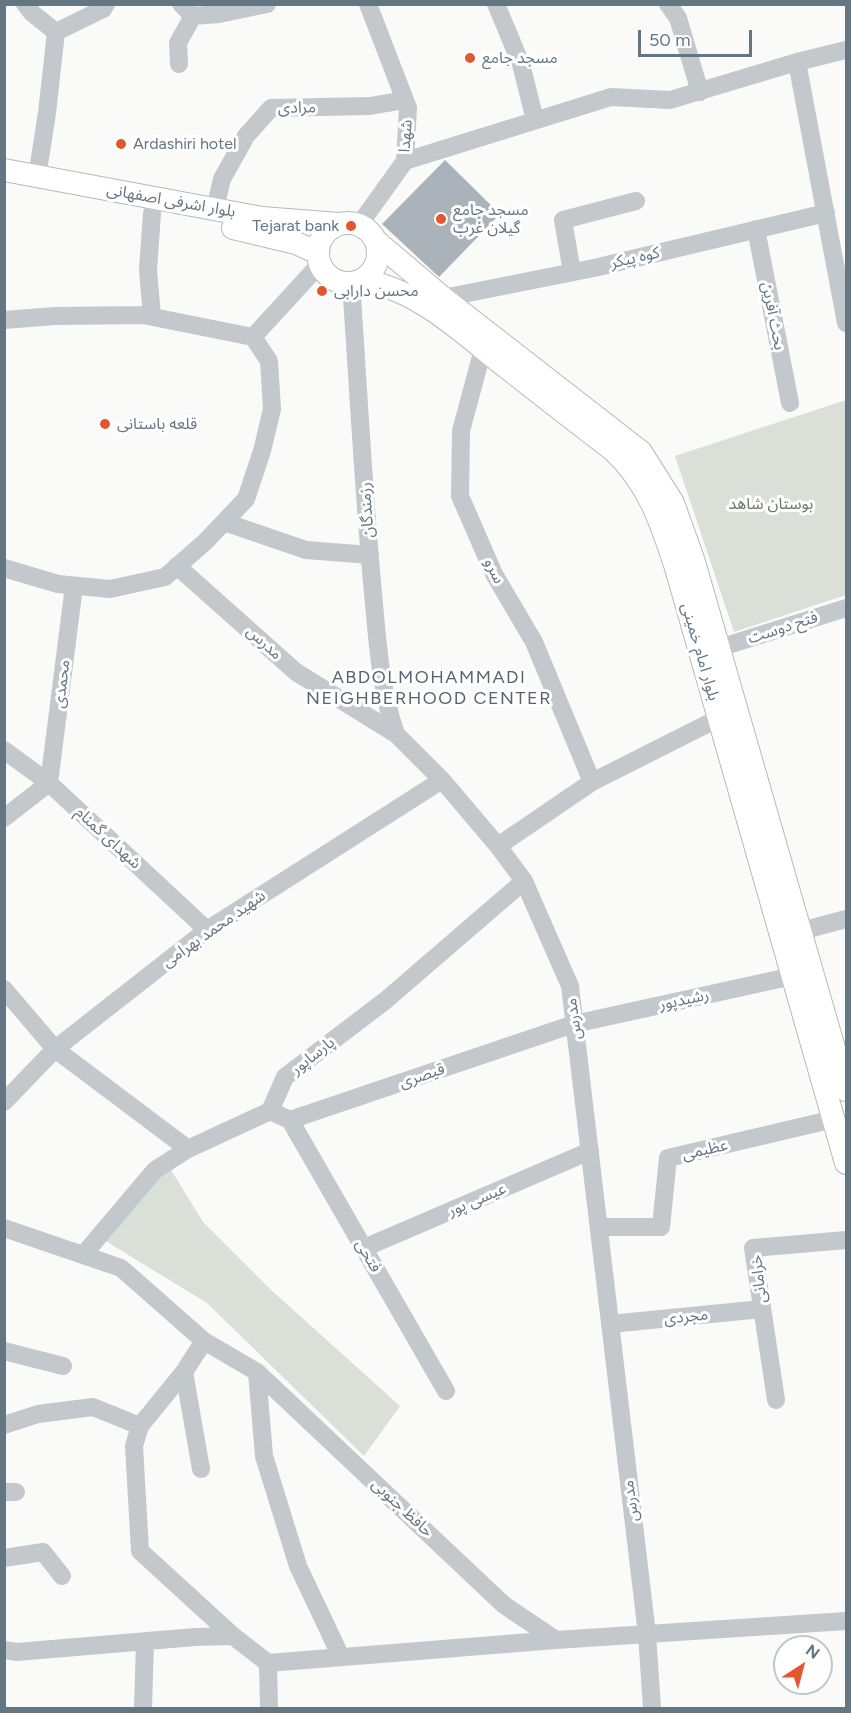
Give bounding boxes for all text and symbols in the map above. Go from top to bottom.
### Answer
scale bar [641,18,755,56]
text: 50 m [649,29,691,51]
place label: مسجد جامع [482,48,558,68]
marker: مسجد جامع [463,51,477,65]
street label: مرادی [278,98,316,118]
street label: شهدا [395,119,417,153]
place label: Ardashiri hotel [133,134,236,154]
marker: Ardashiri hotel [114,137,128,151]
street label: بلوار اشرفی اصفهانی [105,180,237,222]
place label: مسجد جامع گیلان غرب [453,200,529,238]
marker: مسجد جامع گیلان غرب [434,212,448,226]
place label: Tejarat bank [252,216,339,236]
marker: Tejarat bank [344,219,358,233]
street label: کوه پیکر [609,243,661,273]
street label: بحث آفرین [757,280,789,352]
place label: محسن دارابی [334,281,419,301]
marker: محسن دارابی [315,284,329,298]
place label: قلعه باستانی [117,414,197,434]
marker: قلعه باستانی [98,417,112,431]
street label: رزمندگان [355,482,379,538]
park label: بوستان شاهد [729,494,813,514]
street label: سرو [480,555,508,587]
street label: بلوار امام خمینی [677,601,723,703]
street label: فتح دوست [746,608,820,648]
street label: مدرس [242,622,286,664]
street label: محمدی [50,659,74,709]
district label: ABDOLMOHAMMADI NEIGHBERHOOD CENTER [306,667,552,710]
street label: شهدای گمنام [71,803,145,873]
street label: شهید محمد بهرامی [159,886,269,972]
street label: رشیدپور [657,985,711,1015]
street label: مدرس [562,997,586,1041]
street label: پارساپور [287,1033,339,1079]
street label: قیصری [397,1059,447,1093]
street label: عظیمی [680,1135,730,1165]
street label: عیسی پور [445,1179,509,1221]
street label: فتحی [351,1236,385,1276]
street label: خرامانی [747,1254,771,1304]
street label: مجردی [663,1305,709,1329]
street label: حافظ جنوبی [367,1475,437,1541]
street label: مدرس [619,1479,643,1523]
north arrow [773,1635,833,1695]
text: N [802,1640,823,1663]

